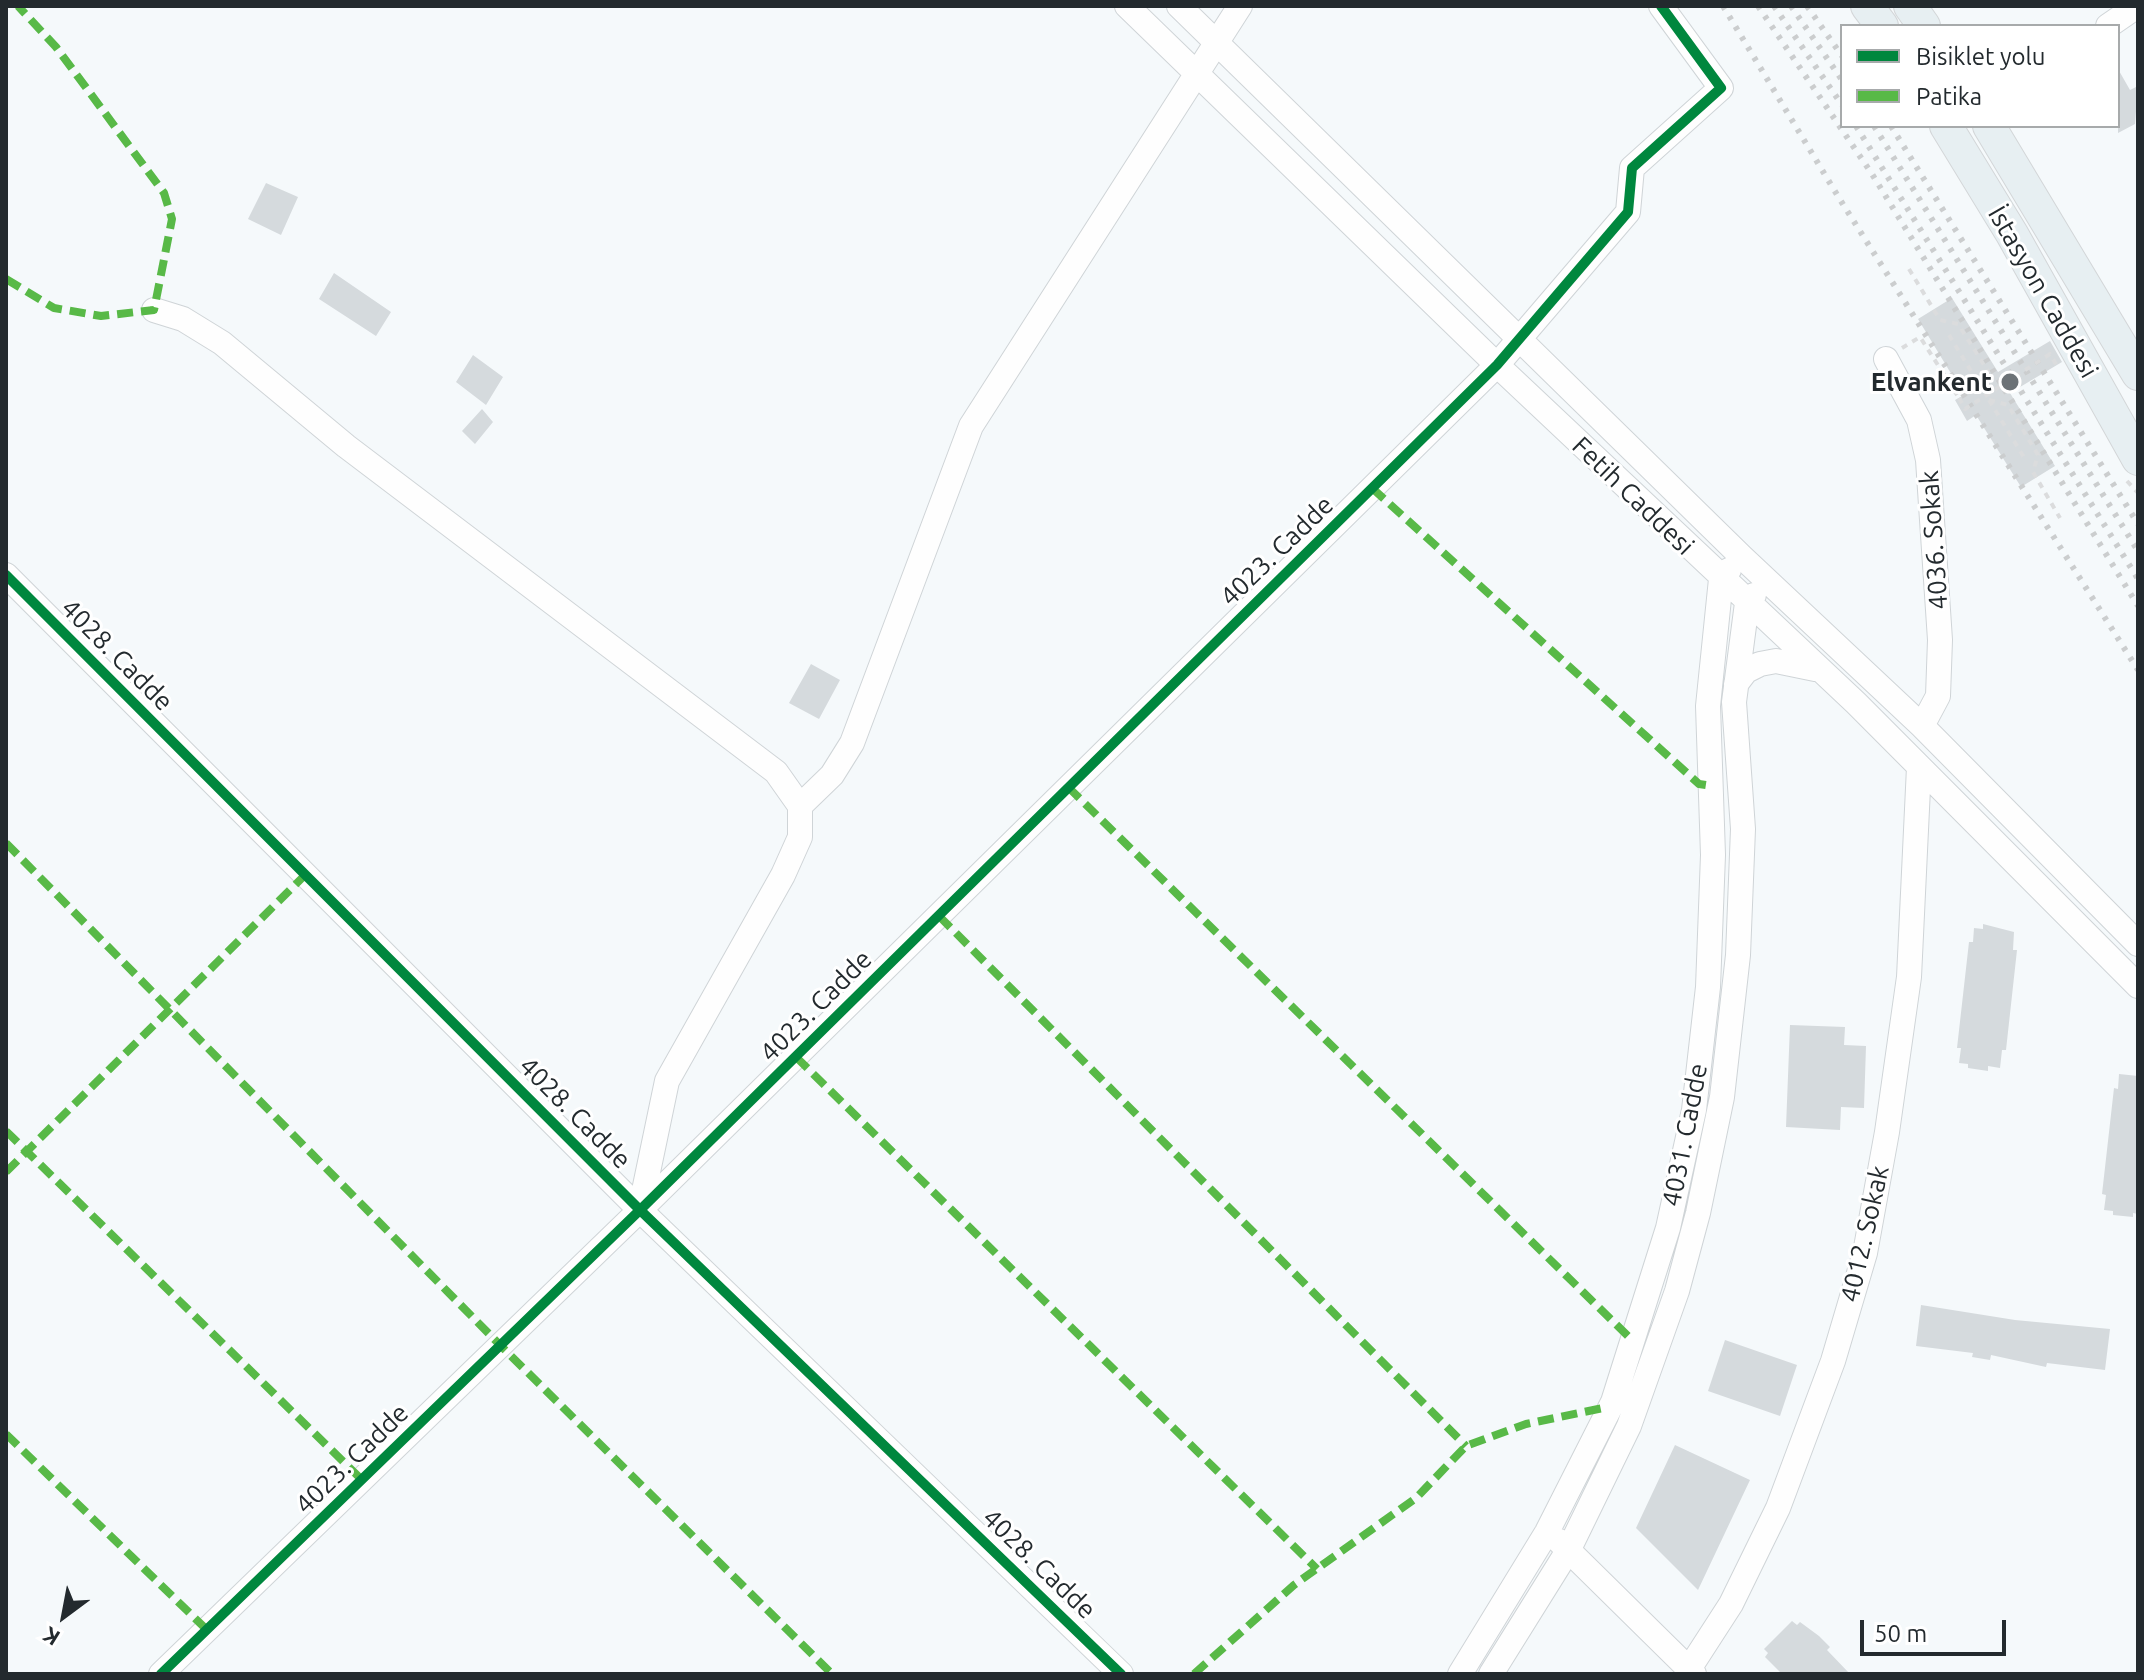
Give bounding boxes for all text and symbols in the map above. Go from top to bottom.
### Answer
legend [1840,24,2120,128]
text: Bisiklet yolu [1916,43,2045,70]
text: Patika [1916,83,1982,110]
street label: İstasyon Caddesi [1981,201,2105,383]
place label: Elvankent [1871,366,1992,398]
marker: Elvankent [1999,371,2021,393]
street label: Fetih Caddesi [1566,430,1700,562]
street label: 4036. Sokak [1914,469,1954,611]
street label: 4023. Cadde [1214,489,1340,613]
street label: 4028. Cadde [55,593,179,717]
street label: 4023. Cadde [754,944,878,1068]
street label: 4028. Cadde [513,1051,637,1175]
street label: 4031. Cadde [1656,1061,1714,1209]
street label: 4012. Sokak [1834,1163,1896,1305]
street label: 4023. Cadde [289,1397,415,1521]
street label: 4028. Cadde [976,1502,1102,1626]
north arrow [24,1576,104,1656]
scale bar [1864,1604,2010,1654]
text: 50 m [1874,1620,1927,1647]
text: K [38,1622,64,1651]

